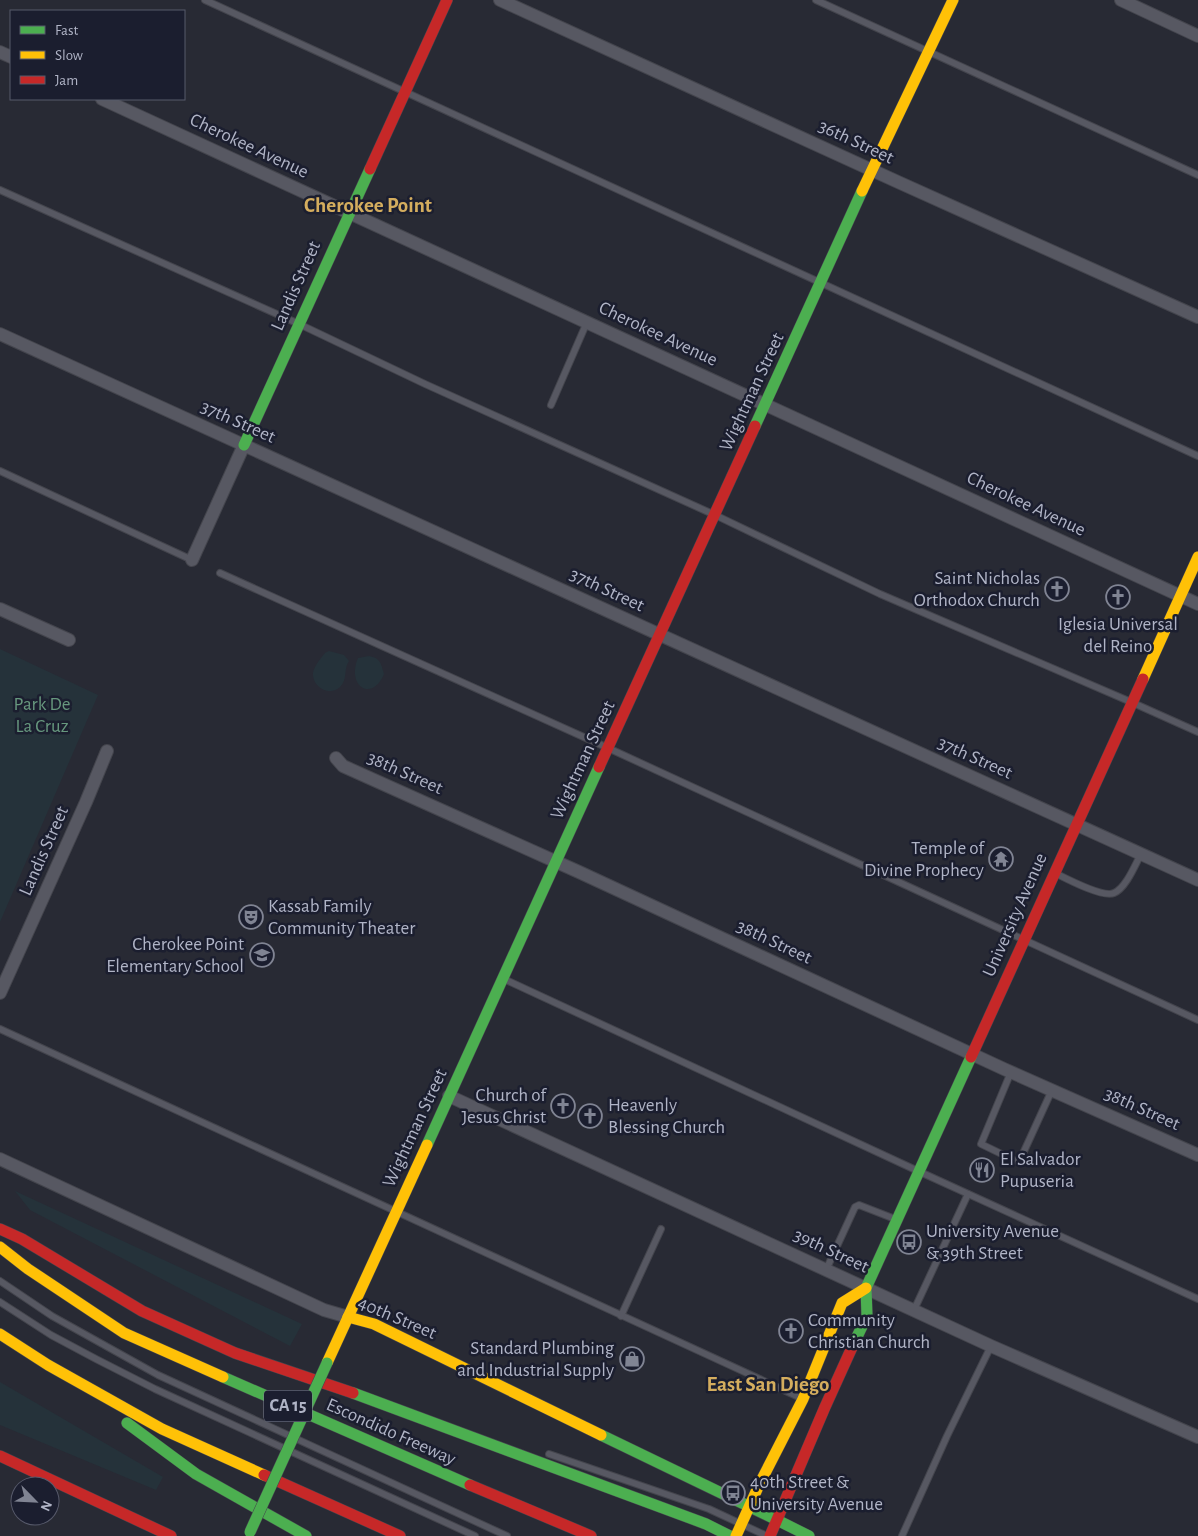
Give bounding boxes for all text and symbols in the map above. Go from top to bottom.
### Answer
legend [10,10,185,100]
text: Fast [55,23,79,38]
text: Slow [55,48,83,63]
text: Jam [55,73,78,88]
street label: Cherokee Avenue [187,110,311,182]
street label: 36th Street [815,116,897,168]
district label: Cherokee Point [304,195,432,216]
street label: Landis Street [268,238,324,334]
street label: Cherokee Avenue [596,298,720,370]
street label: Wightman Street [716,330,788,454]
street label: 37th Street [198,397,278,447]
street label: Cherokee Avenue [964,468,1088,540]
street label: 37th Street [567,565,647,615]
place label: Saint Nicholas Orthodox Church [914,569,1040,610]
church icon: Saint Nicholas Orthodox Church [1044,576,1070,602]
church icon: Iglesia Universal del Reino [1105,584,1131,610]
place label: Iglesia Universal del Reino [1058,615,1178,656]
park label: Park De La Cruz [14,695,70,736]
street label: Wightman Street [547,698,619,822]
street label: 37th Street [935,733,1015,783]
street label: 38th Street [364,748,446,798]
street label: Landis Street [16,803,72,899]
place label: Temple of Divine Prophecy [864,839,985,880]
temple icon: Temple of Divine Prophecy [988,846,1014,872]
street label: University Avenue [979,850,1051,980]
place label: Kassab Family Community Theater [268,897,415,938]
theatre icon: Kassab Family Community Theater [238,904,264,930]
street label: 38th Street [733,916,815,968]
place label: Cherokee Point Elementary School [106,935,244,976]
school or university icon: Cherokee Point Elementary School [249,942,275,968]
street label: Wightman Street [379,1066,451,1190]
street label: 38th Street [1101,1084,1183,1134]
place label: Church of Jesus Christ [461,1086,547,1127]
church icon: Church of Jesus Christ [550,1093,576,1119]
place label: Heavenly Blessing Church [608,1096,725,1137]
church icon: Heavenly Blessing Church [577,1103,603,1129]
place label: El Salvador Pupuseria [1000,1150,1081,1191]
restaurant icon: El Salvador Pupuseria [969,1157,995,1183]
place label: University Avenue & 39th Street [926,1222,1059,1263]
street label: 39th Street [790,1225,872,1277]
bus stop icon: University Avenue & 39th Street [896,1229,922,1255]
street label: 40th Street [355,1293,439,1343]
place label: Community Christian Church [808,1311,930,1352]
church icon: Community Christian Church [778,1318,804,1344]
place label: Standard Plumbing and Industrial Supply [457,1339,615,1380]
shop icon: Standard Plumbing and Industrial Supply [619,1346,645,1372]
district label: East San Diego [707,1374,829,1395]
road number: CA 15 [264,1390,312,1422]
street label: Escondido Freeway [323,1395,459,1469]
place label: 40th Street & University Avenue [750,1473,883,1514]
north arrow [10,1476,60,1526]
bus stop icon: 40th Street & University Avenue [720,1480,746,1506]
text: N [38,1499,54,1513]

